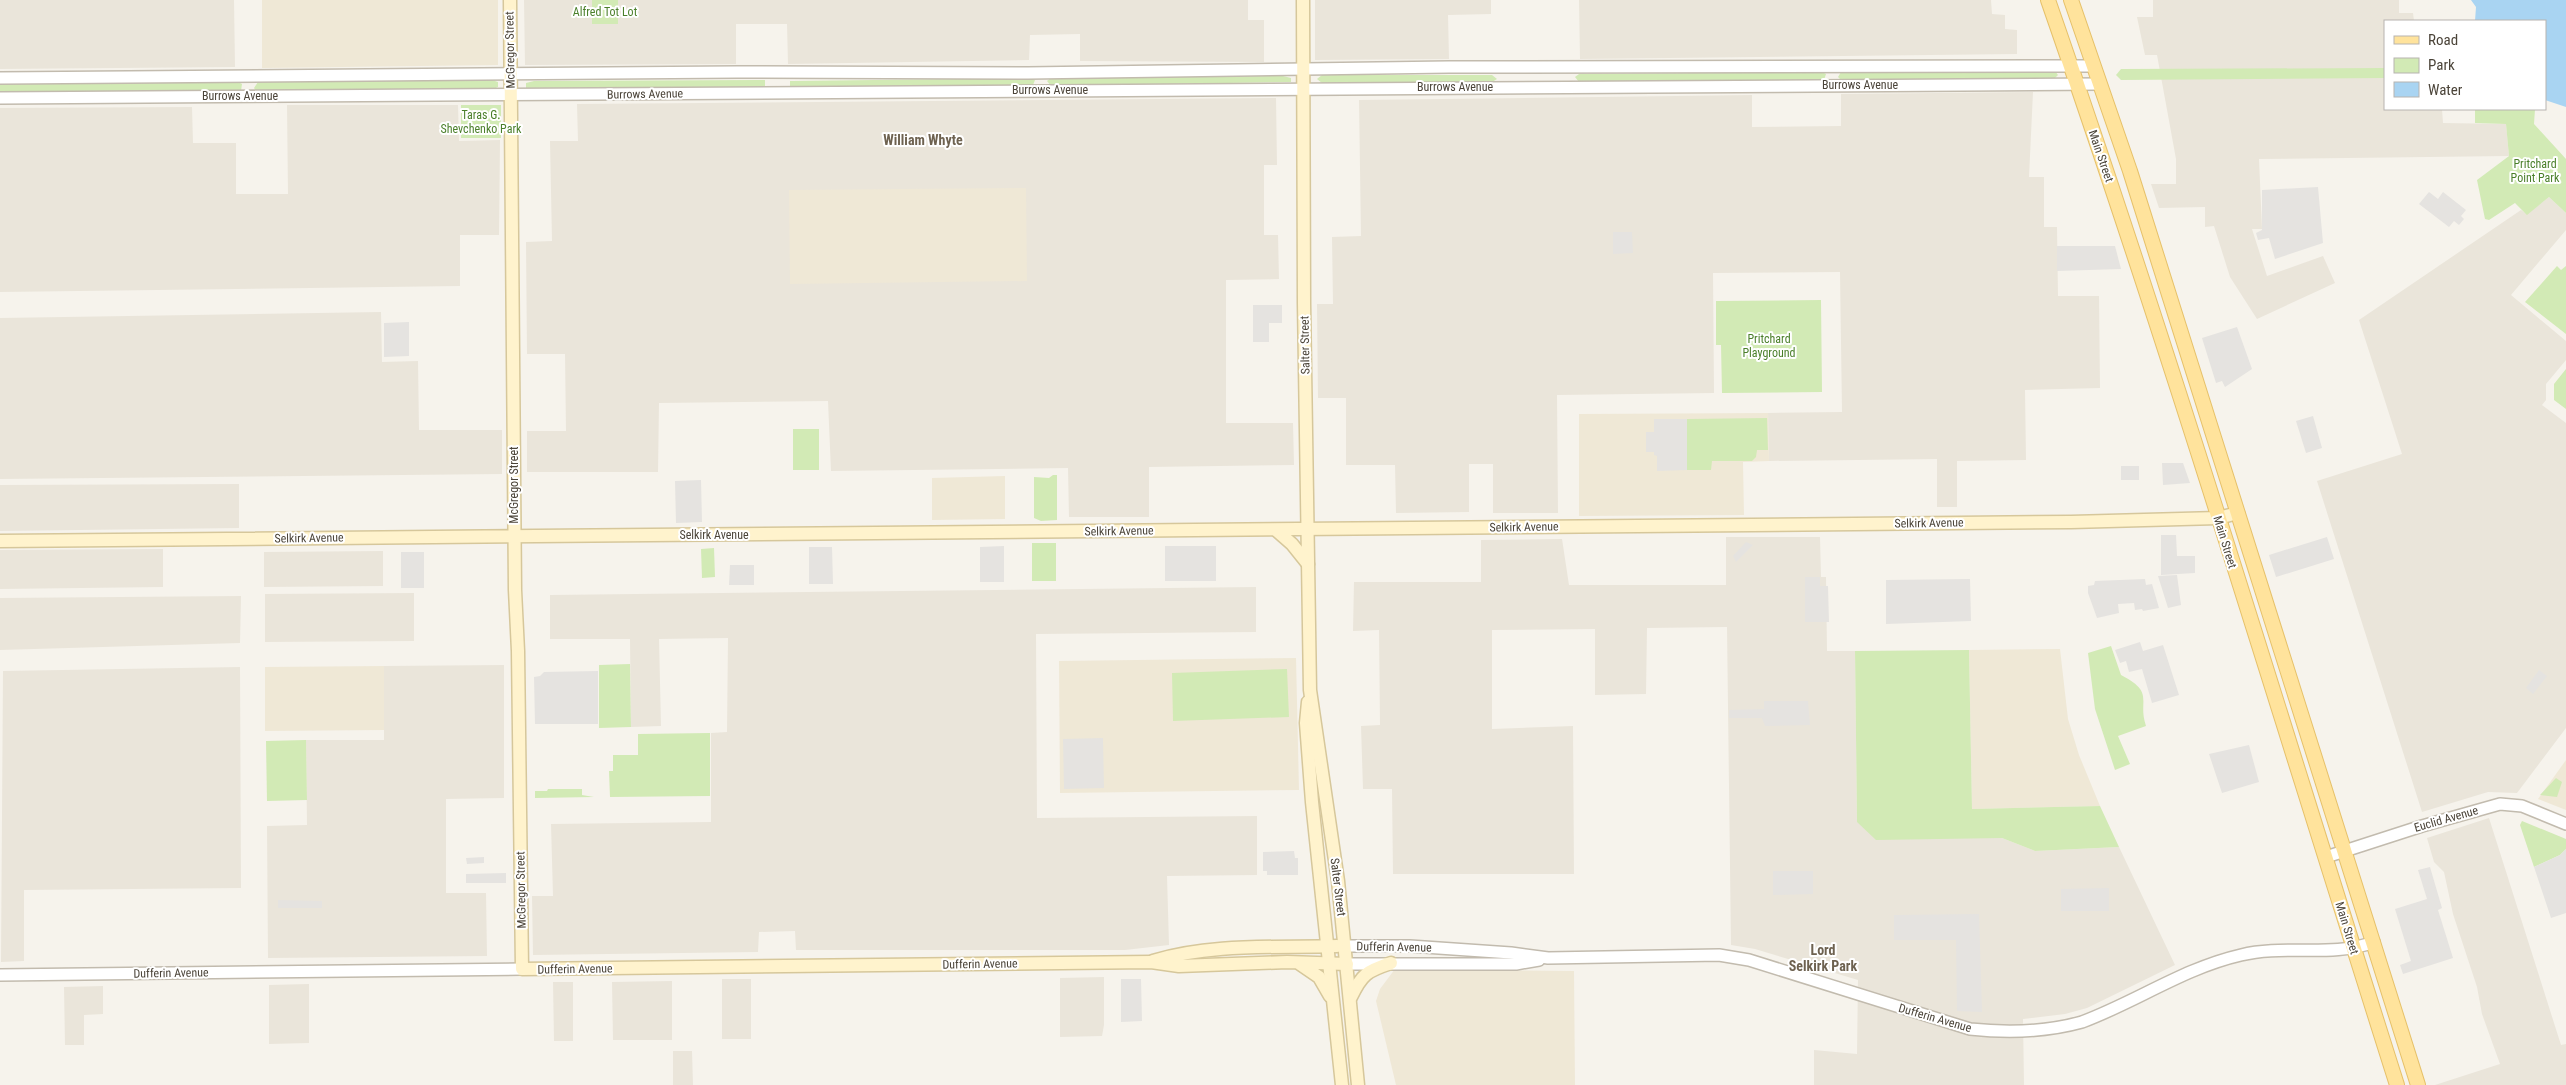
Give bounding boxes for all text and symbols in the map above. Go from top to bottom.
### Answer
park label: Alfred Tot Lot [573,5,638,19]
street label: McGregor Street [502,11,518,89]
legend [2384,20,2546,110]
text: Road [2428,31,2458,49]
text: Park [2428,56,2455,74]
street label: Burrows Avenue [1822,78,1898,92]
street label: Burrows Avenue [1417,80,1493,94]
text: Water [2428,81,2463,99]
street label: Burrows Avenue [1012,83,1088,97]
street label: Burrows Avenue [607,86,684,102]
street label: Burrows Avenue [202,89,278,103]
park label: Taras G. Shevchenko Park [441,108,522,136]
street label: Main Street [2086,128,2117,184]
district label: William Whyte [883,132,963,148]
park label: Pritchard Point Park [2511,157,2560,185]
street label: Salter Street [1297,315,1313,374]
park label: Pritchard Playground [1742,332,1796,360]
street label: McGregor Street [507,446,521,524]
street label: Main Street [2210,514,2240,570]
street label: Selkirk Avenue [1894,515,1964,531]
street label: Selkirk Avenue [1489,519,1559,535]
street label: Selkirk Avenue [1084,523,1154,539]
street label: Selkirk Avenue [679,528,749,542]
street label: Selkirk Avenue [274,530,344,546]
street label: Euclid Avenue [2412,803,2480,835]
street label: McGregor Street [513,851,529,929]
street label: Salter Street [1327,857,1349,917]
street label: Main Street [2332,900,2362,956]
street label: Dufferin Avenue [1356,939,1432,955]
district label: Lord Selkirk Park [1789,942,1857,974]
street label: Dufferin Avenue [942,956,1018,972]
street label: Dufferin Avenue [537,961,613,977]
street label: Dufferin Avenue [133,965,209,981]
street label: Dufferin Avenue [1897,1001,1973,1035]

